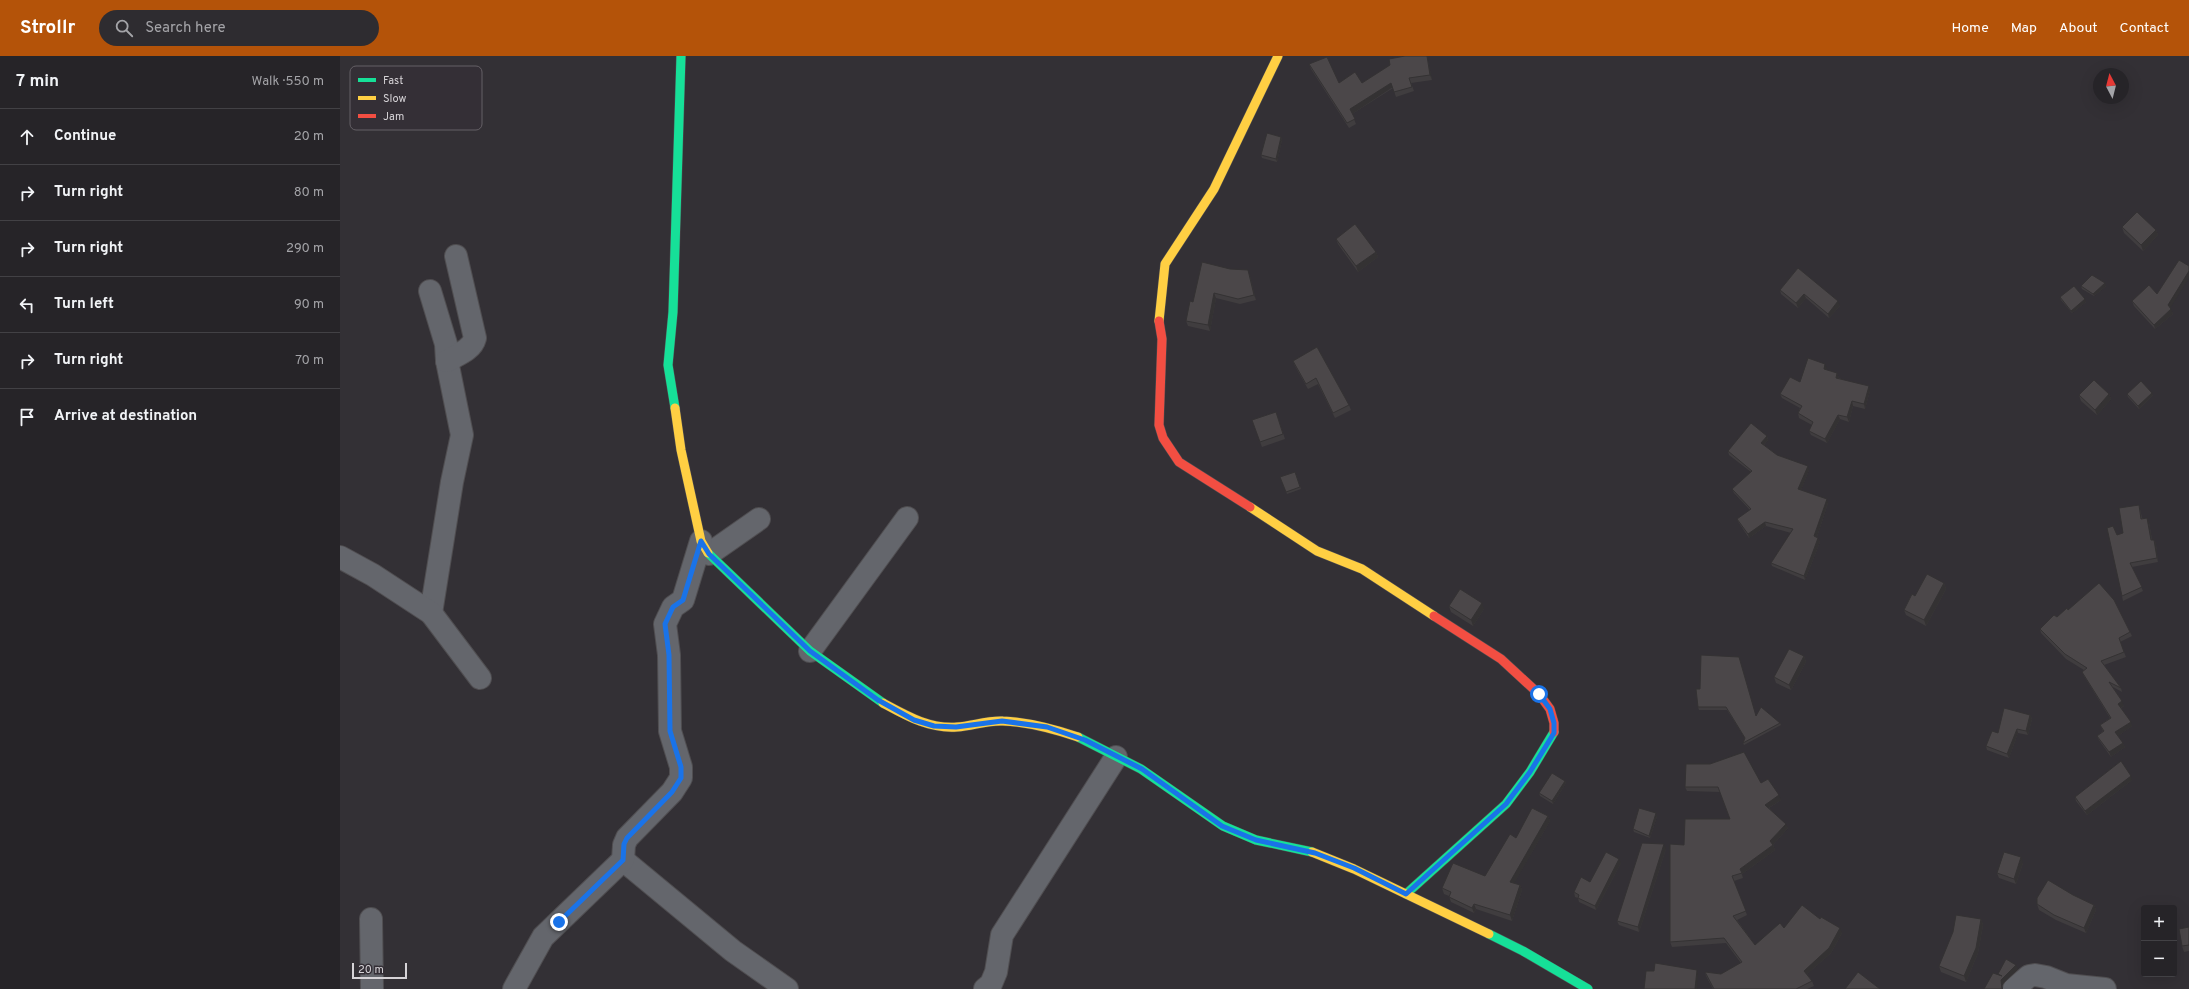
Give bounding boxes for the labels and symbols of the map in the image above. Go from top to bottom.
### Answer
legend [350,66,482,130]
north arrow [2093,68,2129,104]
text: Fast [383,74,403,88]
text: Slow [383,92,406,106]
text: Jam [383,110,404,124]
route start [1530,685,1548,703]
route end [550,913,568,931]
scale bar [352,961,407,980]

